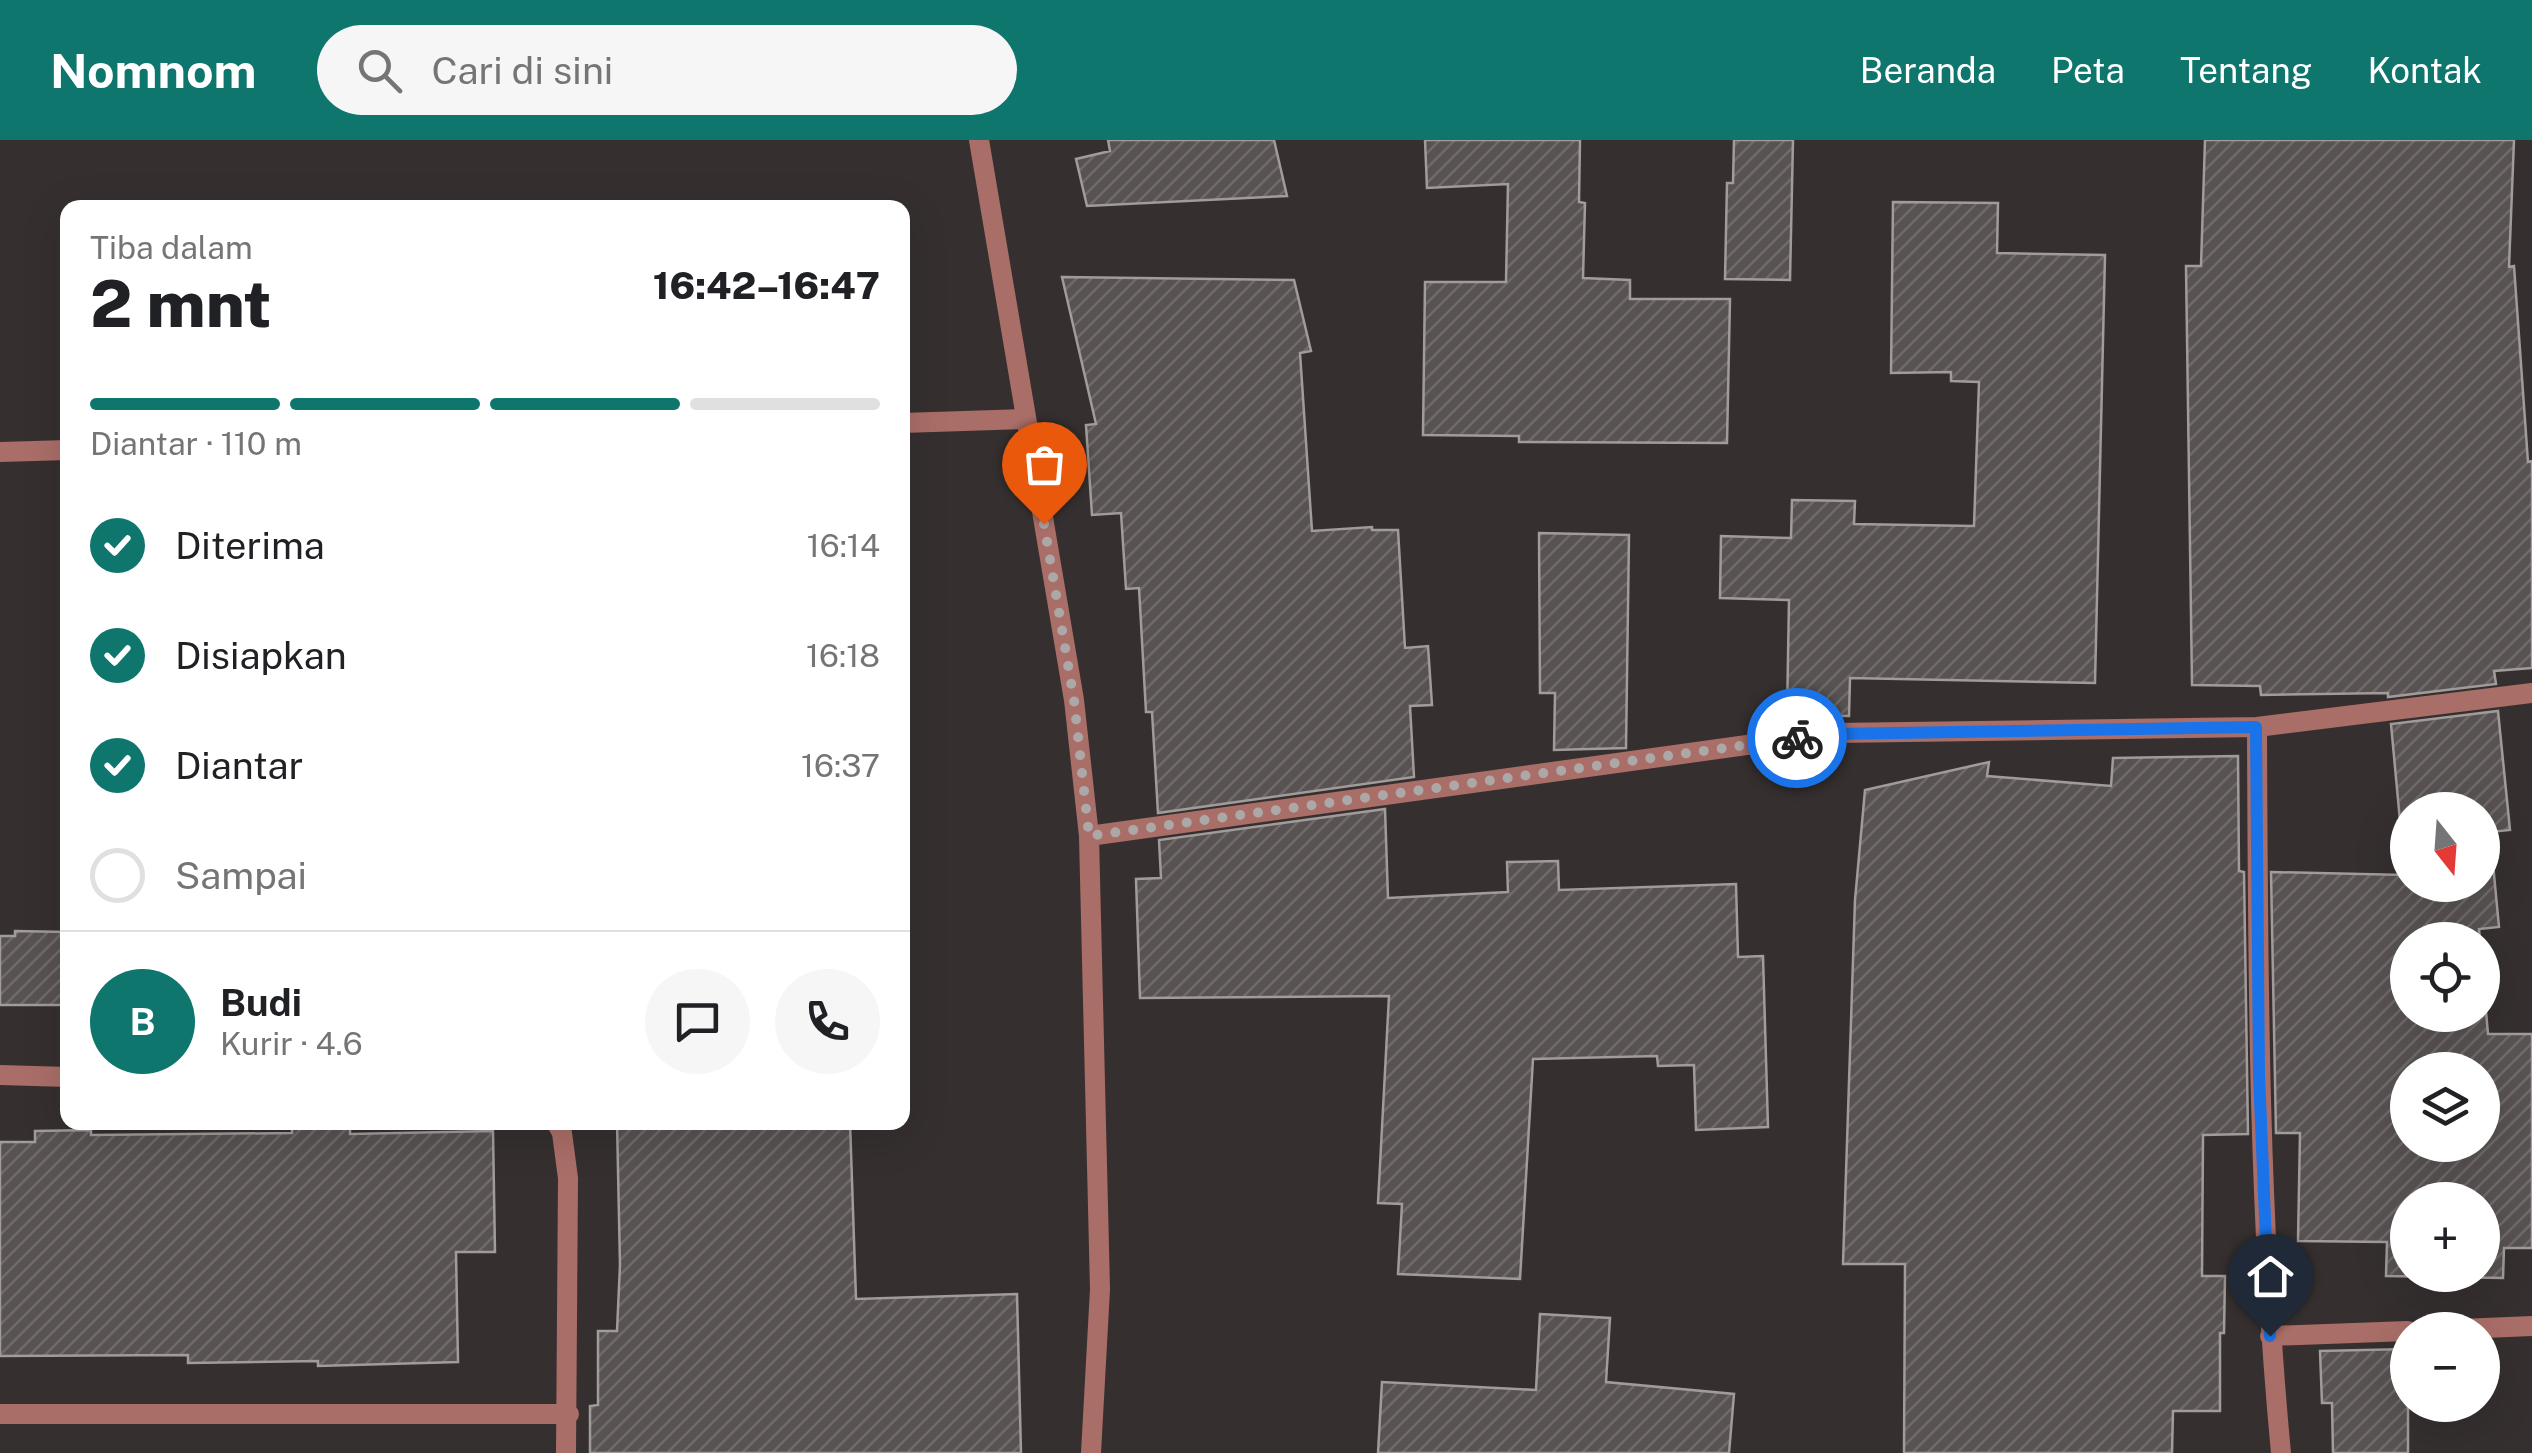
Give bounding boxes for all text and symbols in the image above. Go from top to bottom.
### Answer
search box [317,25,1017,115]
text: Nomnom [50,42,257,99]
icon: search [352,43,407,98]
text: Cari di sini [432,48,613,93]
text: Beranda [1860,50,1996,91]
text: Peta [2051,50,2125,91]
text: Tentang [2180,50,2312,91]
text: Kontak [2367,50,2482,91]
text: Tiba dalam [90,229,253,266]
text: 16:42–16:47 [653,263,880,308]
text: 2 mnt [90,265,271,342]
pin [1002,422,1087,525]
text: Diantar · 110 m [90,425,302,462]
icon: bag [1017,437,1072,492]
icon: check [90,518,145,573]
text: Diterima [175,523,325,568]
text: 16:14 [807,527,880,564]
icon: check [90,628,145,683]
text: Disiapkan [175,633,347,678]
text: 16:18 [806,637,880,674]
courier [1747,688,1847,788]
icon: bike [1770,711,1825,766]
icon: check [90,738,145,793]
text: Diantar [175,743,303,788]
text: 16:37 [801,747,880,784]
north arrow [2390,792,2500,902]
map controls [2390,792,2500,1422]
text: Sampai [175,853,307,898]
button: locate [2390,922,2500,1032]
button: chat [645,969,750,1074]
button: phone [775,969,880,1074]
text: Budi [220,980,302,1025]
text: B [129,999,156,1044]
text: Kurir · 4.6 [220,1025,363,1062]
button: layers [2390,1052,2500,1162]
button: + [2390,1182,2500,1292]
pin [2228,1234,2313,1337]
icon: home [2243,1249,2298,1304]
button: − [2390,1312,2500,1422]

